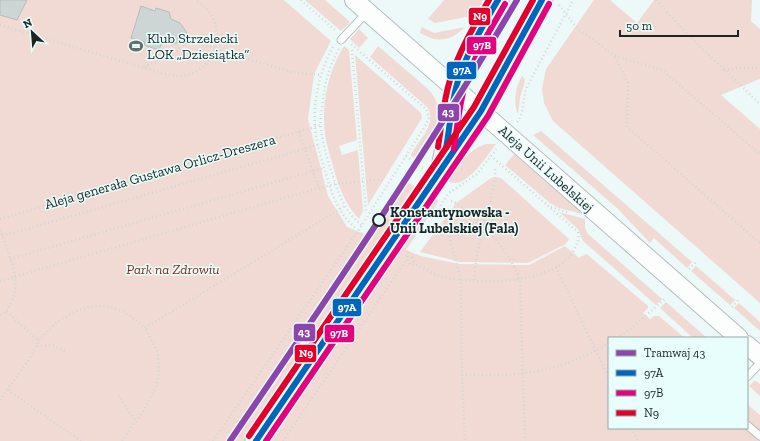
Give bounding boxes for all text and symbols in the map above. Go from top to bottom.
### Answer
line badge: N9 [468,7,491,26]
text: N9 [473,10,487,23]
north arrow [12,12,52,52]
scale bar [620,12,738,38]
text: N [21,16,35,31]
text: 50 m [626,19,653,33]
place label: Klub Strzelecki LOK „Dziesiątka” [147,30,249,63]
line badge: 97B [466,36,497,55]
sports icon: Klub Strzelecki LOK „Dziesiątka” [128,38,144,54]
text: 97B [473,39,491,52]
line badge: 97A [446,61,477,80]
text: 97A [453,64,472,77]
line badge: 43 [437,103,460,122]
text: 43 [442,106,454,119]
street label: Aleja Unii Lubelskiej [495,122,597,216]
street label: Aleja generała Gustawa Orlicz-Dreszera [43,131,278,213]
place label: Konstantynowska - Unii Lubelskiej (Fala) [390,204,518,237]
marker: Konstantynowska - Unii Lubelskiej (Fala) [372,213,386,227]
park label: Park na Zdrowiu [126,261,220,278]
line badge: 97A [332,298,362,317]
text: 97A [338,301,357,314]
line badge: 43 [293,323,316,342]
line badge: 97B [324,324,355,343]
text: 43 [298,326,310,339]
text: 97B [330,327,348,340]
legend [608,337,748,429]
line badge: N9 [294,344,317,363]
text: Tramwaj 43 [644,346,705,361]
text: N9 [299,347,313,360]
text: 97A [644,366,664,380]
text: 97B [644,386,663,400]
text: N9 [644,406,659,420]

